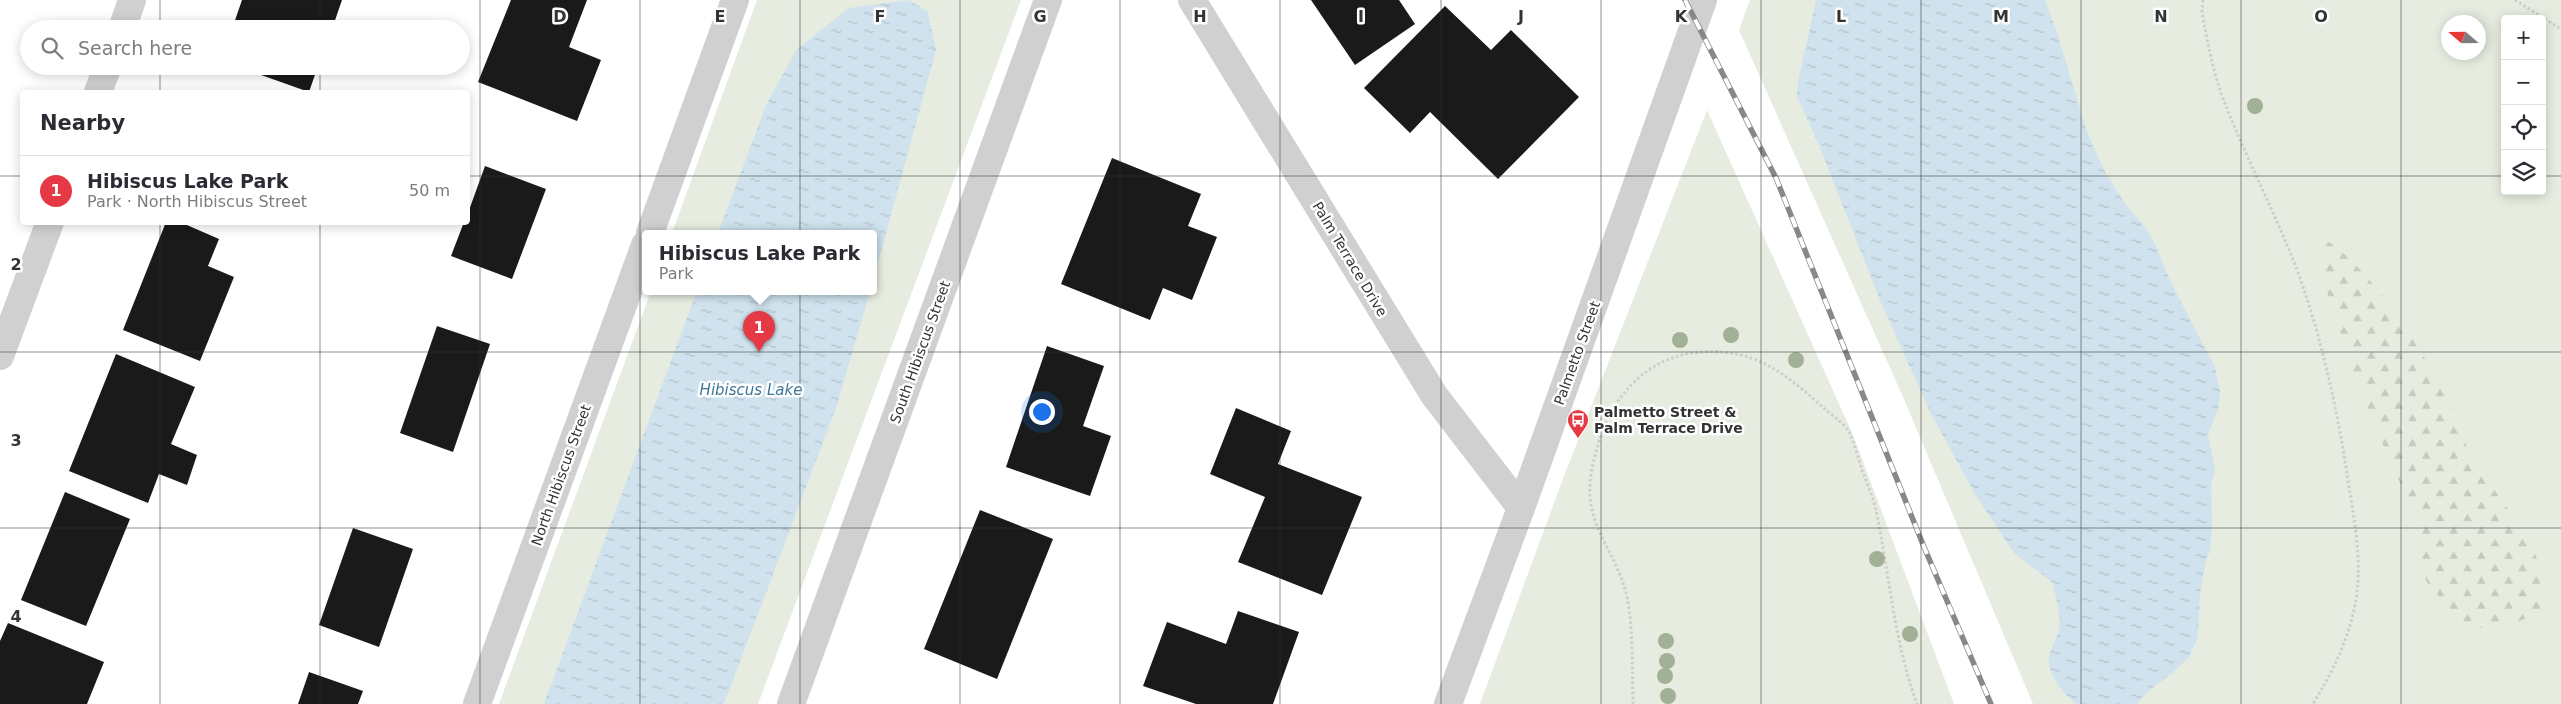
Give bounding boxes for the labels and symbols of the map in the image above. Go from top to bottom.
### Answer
text: D [553,7,567,26]
text: E [715,7,725,26]
text: F [875,7,885,26]
text: G [1033,7,1047,26]
text: H [1193,7,1207,26]
text: I [1358,7,1364,26]
text: J [1517,7,1524,26]
text: K [1675,7,1688,26]
text: L [1836,7,1846,26]
text: M [1993,7,2009,26]
text: N [2154,7,2168,26]
text: O [2314,7,2328,26]
north arrow [2441,15,2486,60]
street label: Palm Terrace Drive [1309,199,1391,319]
text: 2 [10,255,22,274]
street label: South Hibiscus Street [887,278,953,425]
street label: Palmetto Street [1551,299,1603,407]
pin: 1 [743,311,775,352]
water label: Hibiscus Lake [700,381,802,399]
your location [1029,399,1055,425]
street label: North Hibiscus Street [528,402,594,548]
place label: Palmetto Street & Palm Terrace Drive [1594,404,1743,436]
bus stop icon: Palmetto Street & Palm Terrace Drive [1566,408,1590,439]
text: 3 [10,431,22,450]
text: 4 [10,607,22,626]

